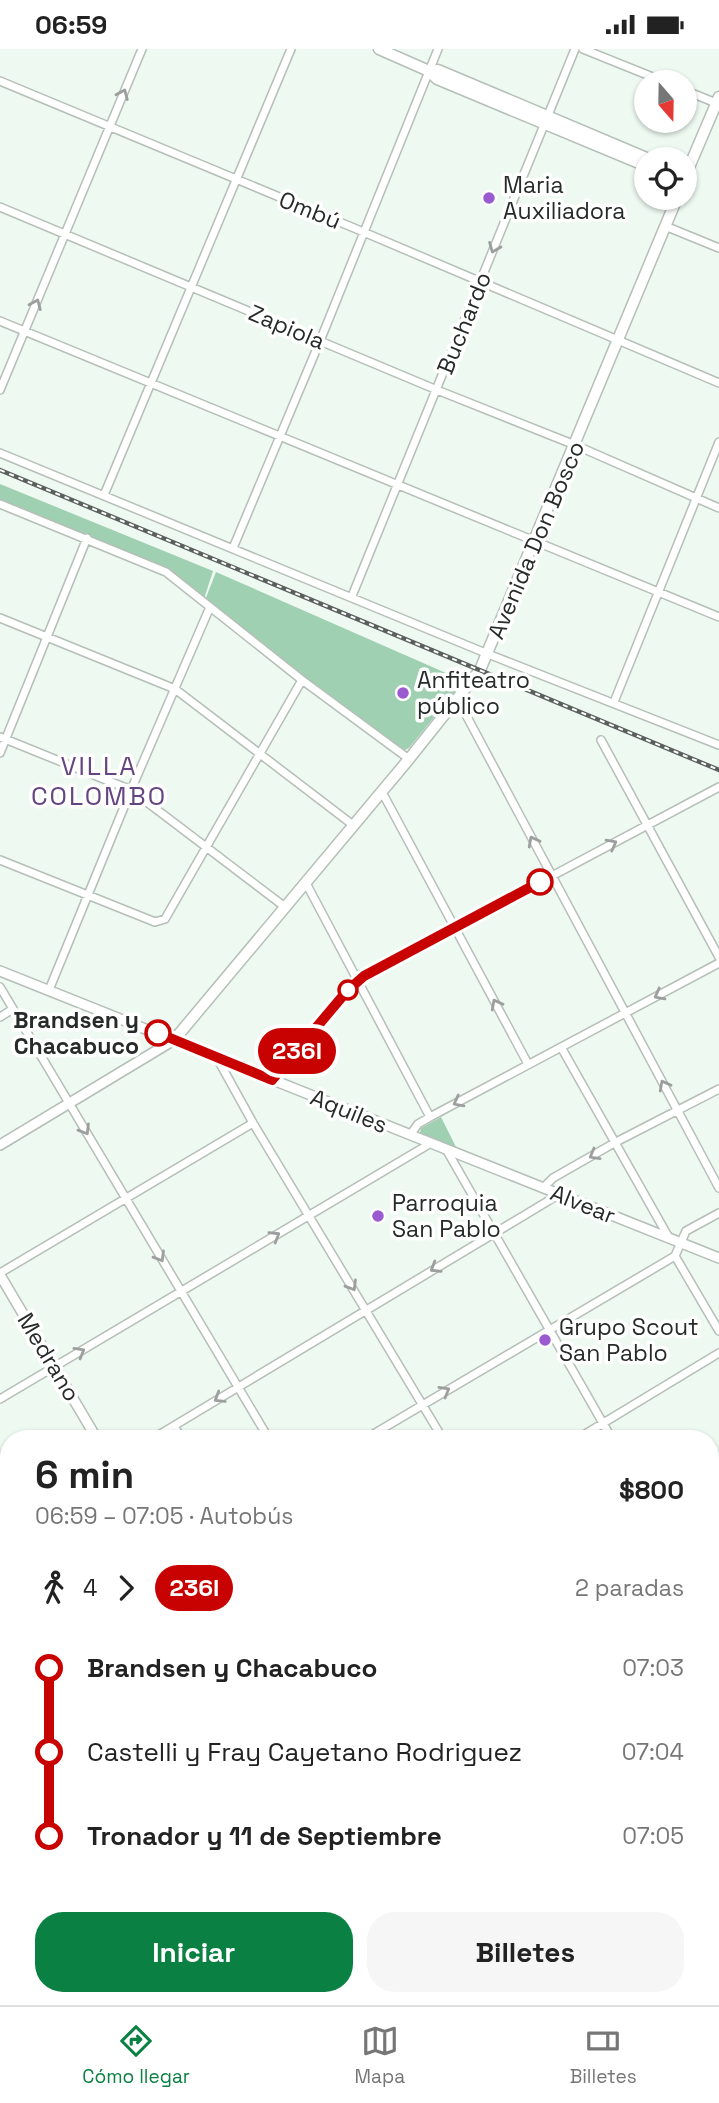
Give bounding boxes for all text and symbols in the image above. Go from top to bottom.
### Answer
text: 06:59 [35,8,107,42]
north arrow [634,70,696,133]
map controls [634,70,697,210]
one-way arrow [115,89,129,101]
button: locate [634,147,697,210]
place label: Maria Auxiliadora [503,170,626,226]
street label: Ombú [275,184,345,236]
marker: Maria Auxiliadora [481,190,497,206]
one-way arrow [488,242,502,254]
street label: Buchardo [430,267,498,379]
street label: Zapiola [244,298,330,356]
one-way arrow [28,299,42,311]
street label: Avenida Don Bosco [481,436,591,644]
place label: Anfiteatro público [417,665,530,721]
marker: Anfiteatro público [395,685,411,701]
district label: VILLA COLOMBO [31,749,167,813]
one-way arrow [527,836,541,848]
one-way arrow [605,839,617,852]
unlabelled marker [527,869,553,895]
unlabelled marker [338,980,358,1000]
one-way arrow [654,986,666,1000]
one-way arrow [491,999,504,1011]
place label: Brandsen y Chacabuco [13,1005,139,1061]
marker: Brandsen y Chacabuco [145,1020,171,1046]
line badge: 236I [248,1028,346,1074]
text: 236I [272,1035,322,1066]
one-way arrow [659,1080,672,1092]
street label: Aquiles [306,1082,392,1140]
one-way arrow [453,1094,465,1107]
one-way arrow [77,1123,90,1136]
one-way arrow [588,1146,601,1159]
street label: Alvear [546,1177,620,1231]
place label: Parroquia San Pablo [392,1188,501,1244]
marker: Parroquia San Pablo [370,1208,386,1224]
one-way arrow [268,1231,281,1244]
one-way arrow [152,1249,165,1262]
one-way arrow [430,1260,443,1273]
one-way arrow [343,1279,356,1292]
street label: Medrano [11,1307,87,1407]
place label: Grupo Scout San Pablo [559,1312,699,1368]
marker: Grupo Scout San Pablo [537,1332,553,1348]
one-way arrow [72,1347,85,1360]
one-way arrow [437,1386,450,1399]
one-way arrow [214,1389,227,1402]
text: 6 min [35,1451,134,1499]
text: $800 [619,1473,684,1507]
text: 06:59 – 07:05 · Autobús [35,1501,293,1531]
icon: walk [35,1569,73,1607]
icon: forward [107,1569,145,1607]
text: 236I [169,1572,219,1603]
text: 4 [83,1573,97,1603]
text: 2 paradas [575,1573,684,1603]
text: Brandsen y Chacabuco [87,1651,377,1685]
text: 07:03 [622,1653,684,1683]
text: Castelli y Fray Cayetano Rodriguez [87,1735,522,1769]
text: 07:04 [622,1737,684,1767]
text: Tronador y 11 de Septiembre [87,1819,442,1853]
text: 07:05 [622,1821,684,1851]
button: Iniciar [35,1912,353,1992]
button: Billetes [367,1912,684,1992]
tab: Cómo llegar [82,2022,190,2089]
tab: Mapa [355,2022,405,2089]
tab: Billetes [570,2022,637,2089]

